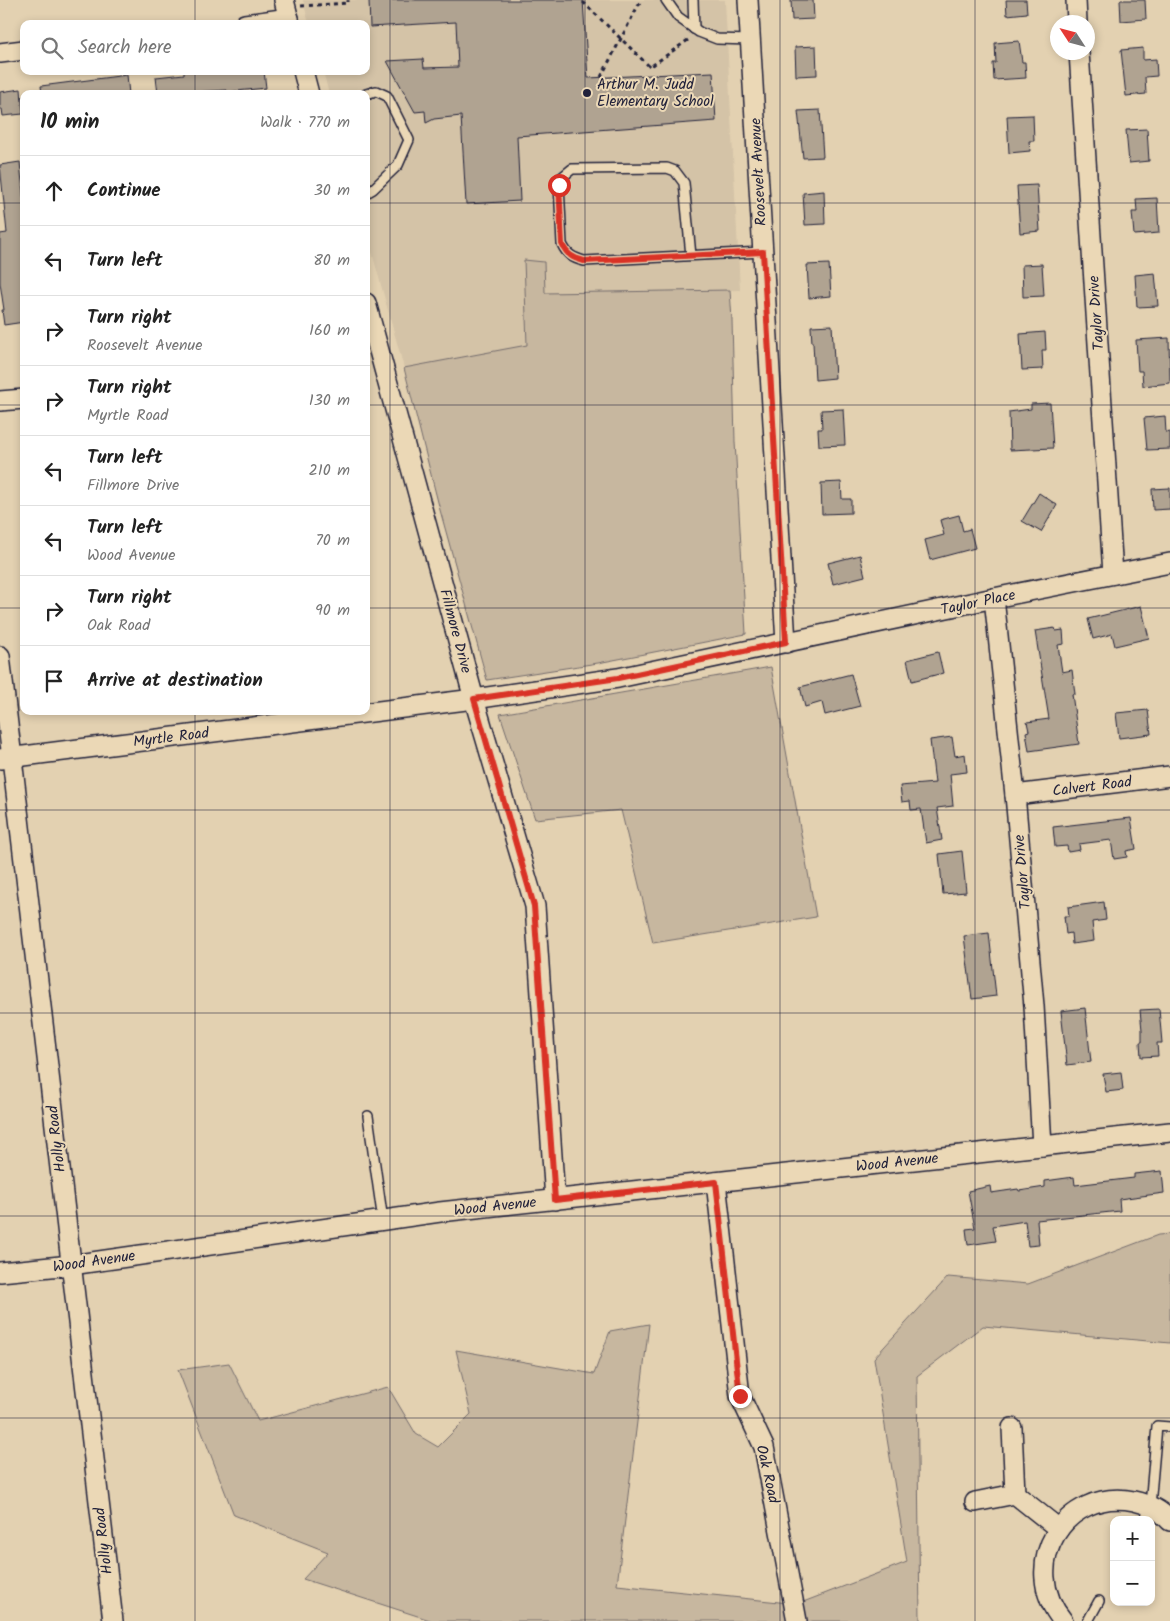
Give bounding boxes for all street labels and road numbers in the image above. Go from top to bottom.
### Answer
street label: Roosevelt Avenue [744,117,774,227]
street label: Taylor Drive [1082,275,1112,351]
street label: Taylor Place [939,583,1018,623]
street label: Fillmore Drive [432,586,478,676]
street label: Myrtle Road [132,721,211,755]
street label: Calvert Road [1051,770,1134,804]
street label: Taylor Drive [1008,833,1038,910]
street label: Holly Road [41,1103,73,1174]
street label: Wood Avenue [855,1147,940,1179]
street label: Wood Avenue [453,1191,538,1223]
street label: Wood Avenue [51,1244,137,1280]
street label: Oak Road [749,1443,786,1506]
street label: Holly Road [88,1505,120,1576]

